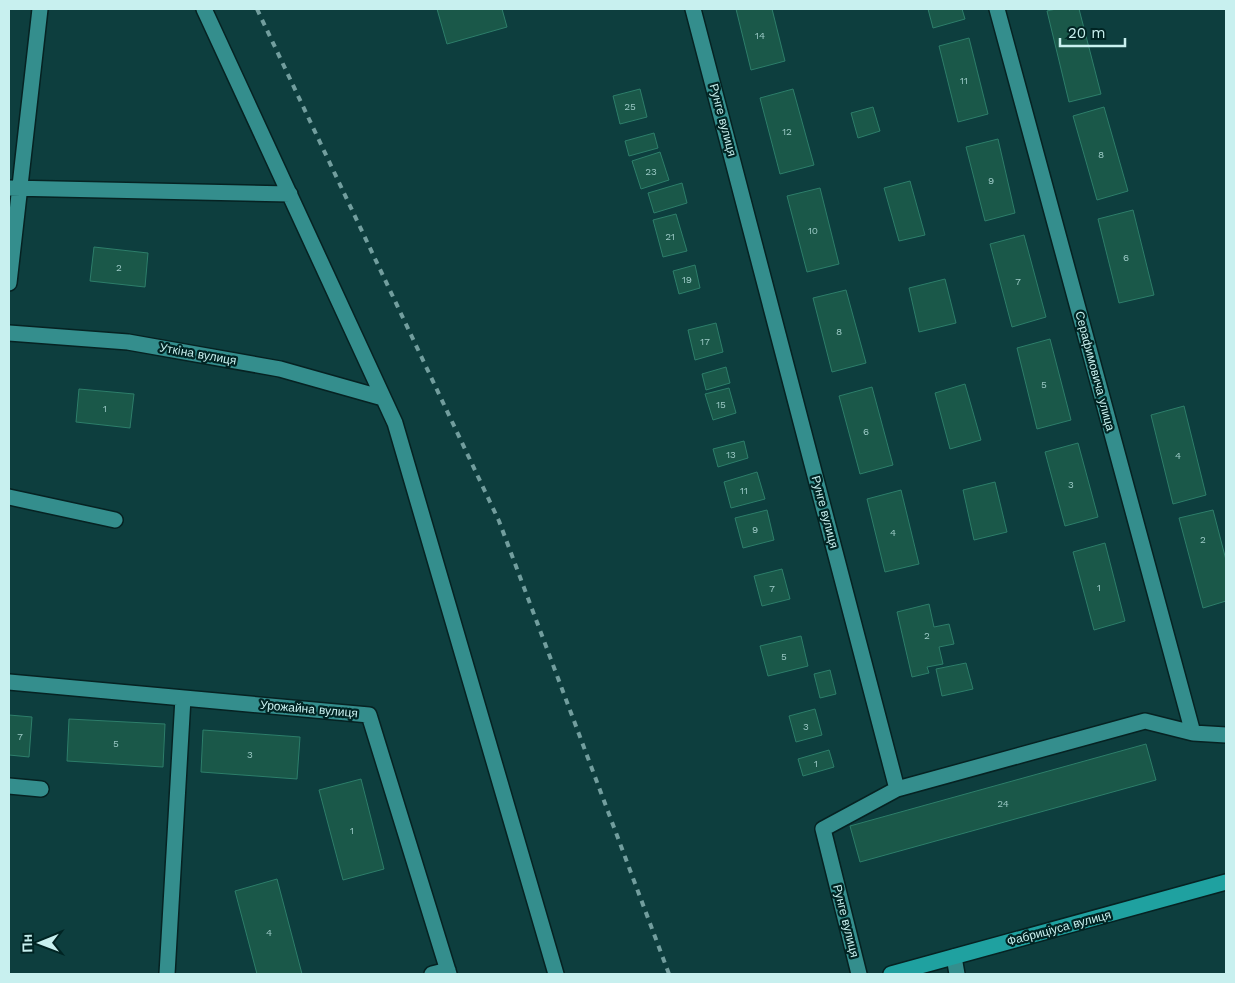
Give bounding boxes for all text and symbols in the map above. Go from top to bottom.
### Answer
scale bar [1060,15,1125,47]
text: 20 m [1068,24,1106,42]
house number: 14 [755,30,765,41]
house number: 11 [960,75,968,86]
street label: Рунге вулиця [707,82,739,158]
house number: 25 [624,101,636,112]
house number: 12 [782,126,792,137]
house number: 8 [1098,149,1104,160]
house number: 23 [645,166,657,177]
house number: 9 [988,175,994,186]
house number: 10 [808,225,818,236]
house number: 21 [665,231,675,242]
house number: 6 [1123,252,1129,263]
house number: 2 [116,262,122,273]
house number: 19 [682,274,692,285]
house number: 7 [1015,276,1021,287]
street label: Серафимовича улица [1072,310,1118,433]
house number: 8 [836,326,842,337]
house number: 17 [700,336,710,347]
street label: Уткiна вулиця [158,340,238,368]
house number: 5 [1041,379,1047,390]
house number: 15 [716,399,726,410]
house number: 1 [103,403,107,414]
house number: 6 [863,426,869,437]
house number: 13 [726,449,736,460]
house number: 4 [1175,450,1181,461]
street label: Рунге вулиця [809,474,841,550]
house number: 3 [1068,479,1074,490]
house number: 11 [740,485,748,496]
house number: 9 [752,524,758,535]
house number: 4 [890,527,896,538]
house number: 2 [1200,534,1206,545]
house number: 1 [1097,582,1101,593]
house number: 7 [769,583,775,594]
house number: 2 [924,630,930,641]
house number: 5 [781,651,787,662]
street label: Урожайна вулиця [260,698,358,720]
house number: 3 [803,721,809,732]
house number: 7 [17,731,23,742]
house number: 5 [113,738,119,749]
house number: 3 [247,749,253,760]
house number: 1 [814,758,818,769]
house number: 24 [997,798,1009,809]
house number: 1 [350,825,354,836]
street label: Рунге вулиця [830,883,862,959]
street label: Фабриціуса вулиця [1005,907,1113,949]
north arrow [15,918,65,968]
house number: 4 [266,927,272,938]
text: Пн [19,934,35,953]

